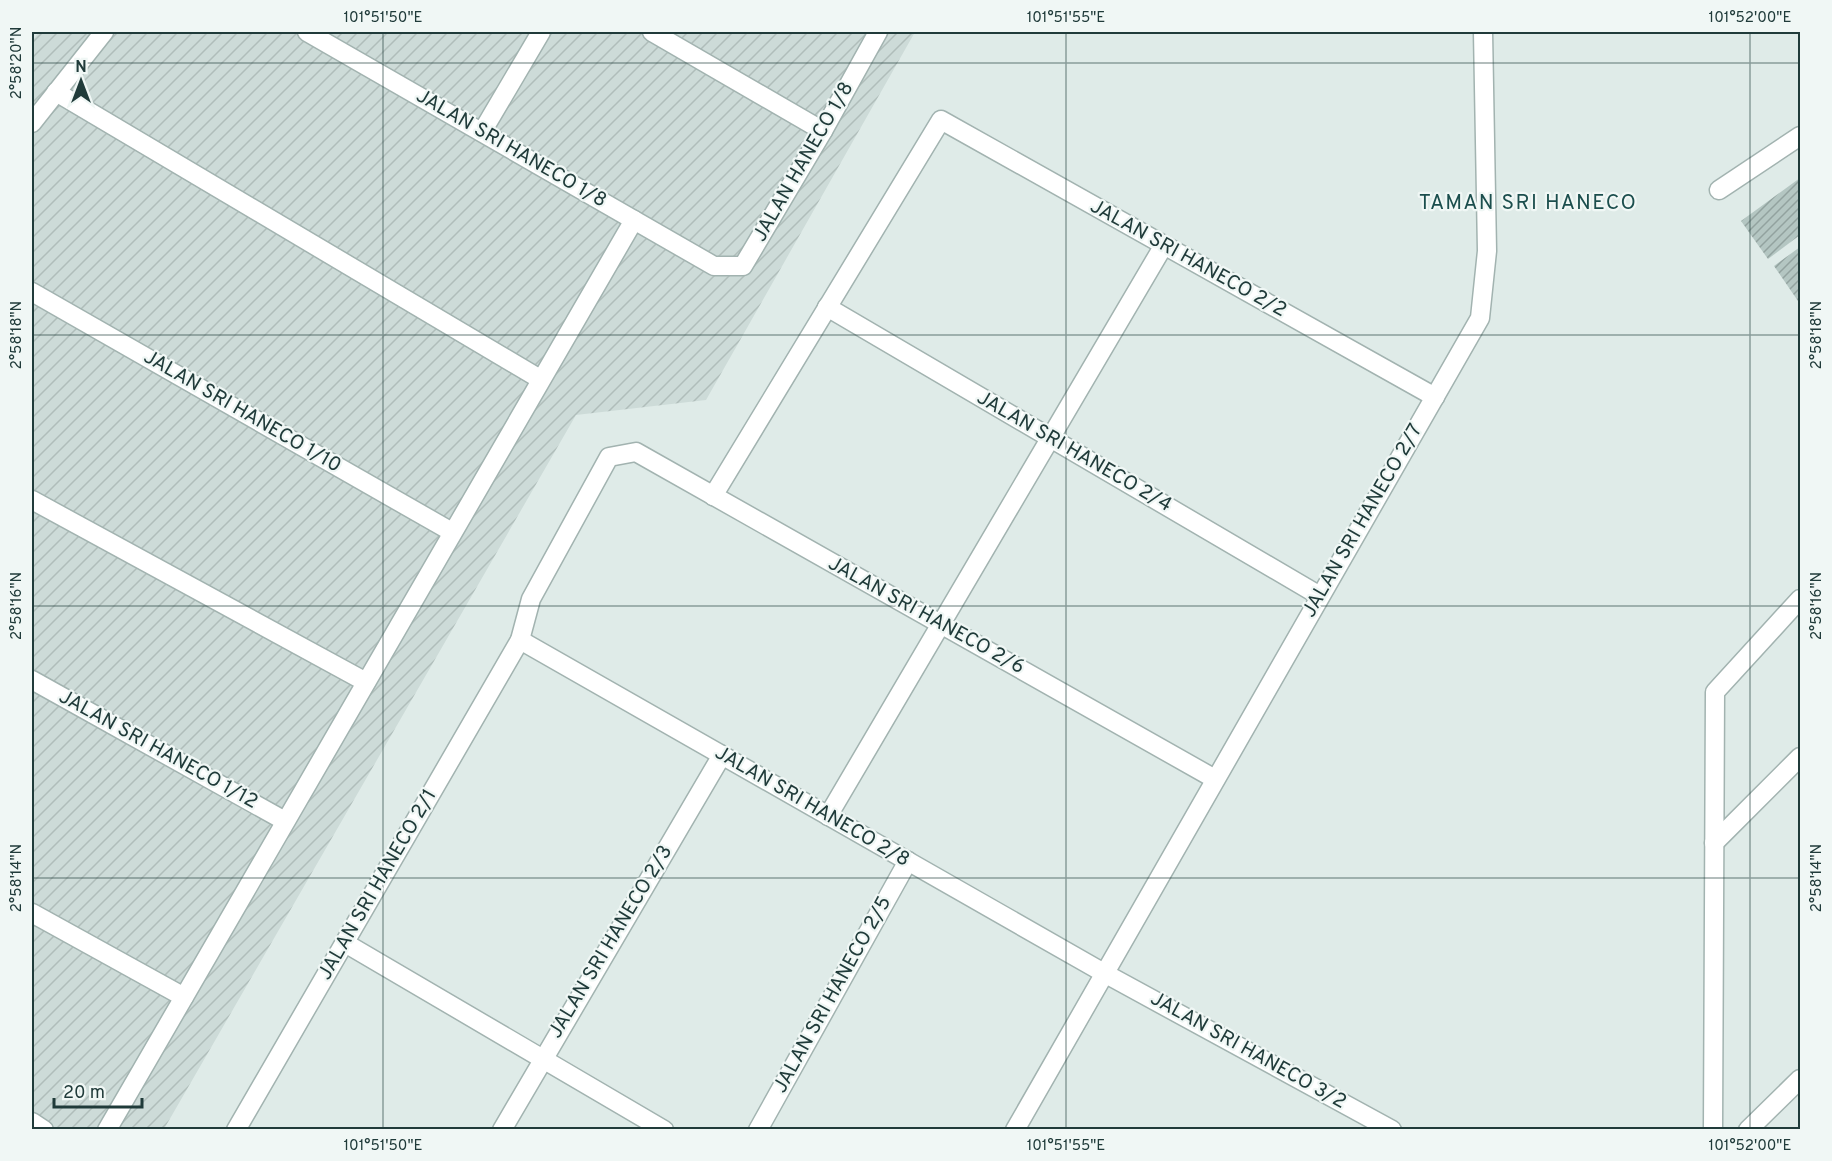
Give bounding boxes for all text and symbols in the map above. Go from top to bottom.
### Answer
text: 101°51'50"E [343,9,423,28]
text: 101°51'55"E [1027,9,1105,28]
text: 101°52'00"E [1709,9,1791,28]
text: 2°58'20"N [8,27,27,99]
north arrow [51,51,111,111]
text: N [75,58,87,78]
street label: JALAN HANECO 1/8 [748,77,860,247]
street label: JALAN SRI HANECO 1/8 [411,84,611,214]
district label: TAMAN SRI HANECO [1419,190,1637,217]
street label: JALAN SRI HANECO 2/2 [1085,194,1291,324]
text: 2°58'18"N [8,301,27,369]
text: 2°58'18"N [1808,301,1827,369]
street label: JALAN SRI HANECO 1/10 [138,345,346,479]
street label: JALAN SRI HANECO 2/4 [972,385,1176,519]
street label: JALAN SRI HANECO 2/7 [1297,419,1429,623]
street label: JALAN SRI HANECO 2/6 [823,551,1029,681]
text: 2°58'16"N [8,572,27,640]
text: 2°58'16"N [1808,572,1827,640]
street label: JALAN SRI HANECO 1/12 [54,684,262,816]
street label: JALAN SRI HANECO 2/8 [710,741,914,873]
street label: JALAN SRI HANECO 2/1 [313,785,443,985]
street label: JALAN SRI HANECO 2/3 [543,841,679,1043]
text: 2°58'14"N [8,844,27,912]
text: 2°58'14"N [1808,844,1827,912]
street label: JALAN SRI HANECO 2/5 [768,892,898,1098]
street label: JALAN SRI HANECO 3/2 [1145,986,1351,1116]
scale bar [54,1071,142,1109]
text: 20 m [63,1082,105,1105]
text: 101°51'50"E [343,1137,423,1156]
text: 101°51'55"E [1027,1137,1105,1156]
text: 101°52'00"E [1709,1137,1791,1156]

